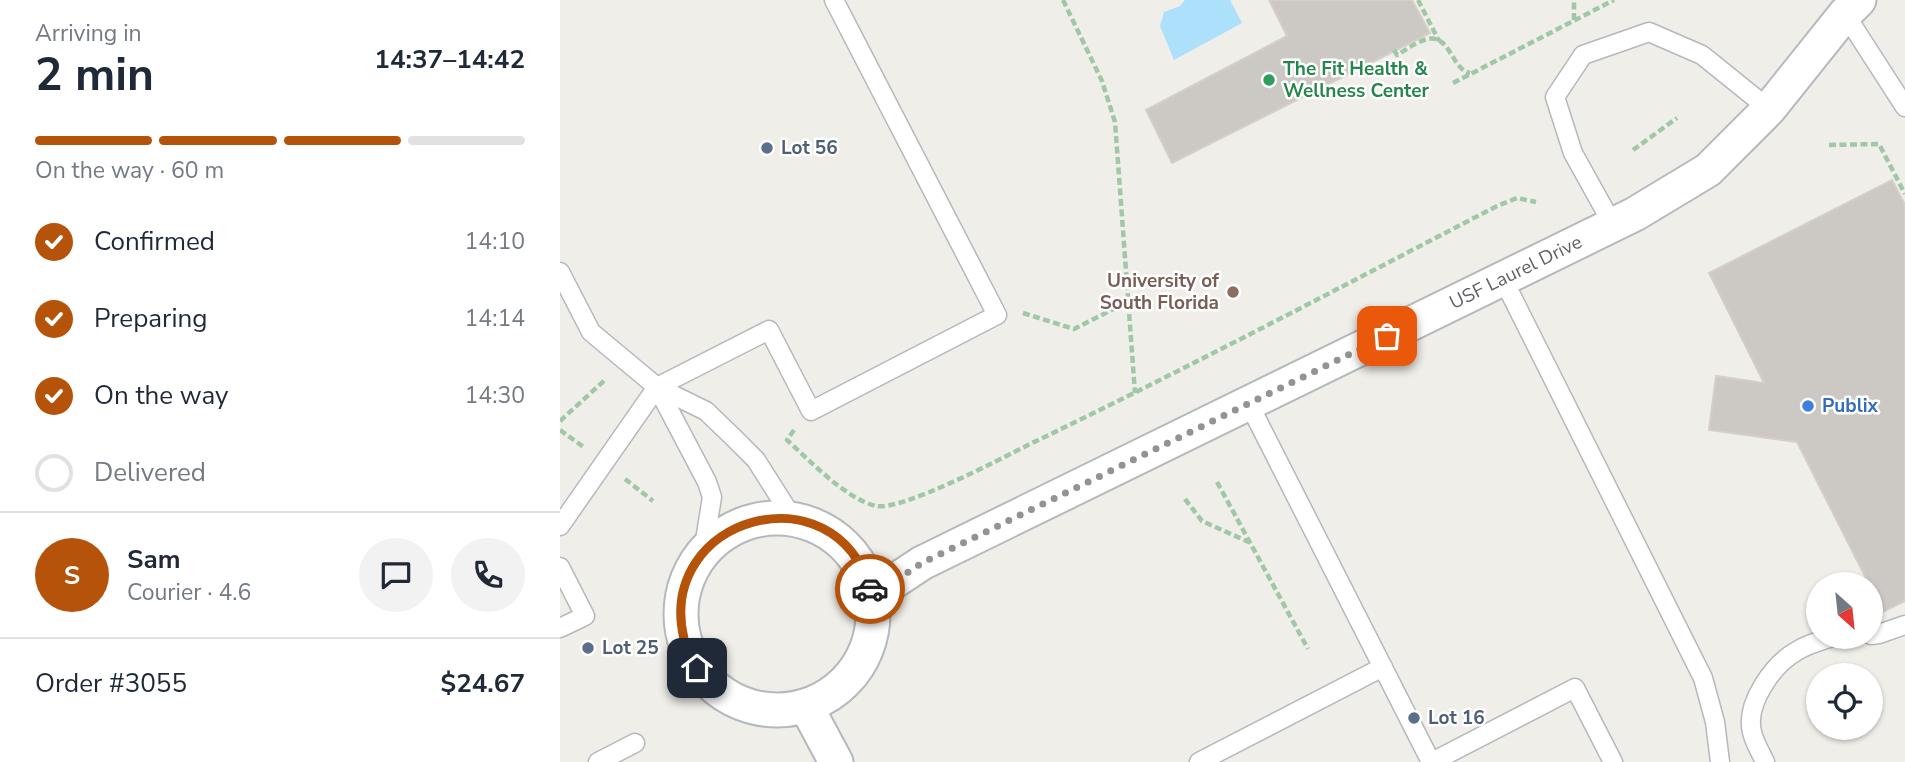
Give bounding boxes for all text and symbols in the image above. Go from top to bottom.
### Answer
text: Arriving in [35,18,142,49]
text: 14:37–14:42 [374,42,525,77]
text: 2 min [35,43,154,106]
place label: The Fit Health & Wellness Center [1283,56,1430,104]
marker: The Fit Health & Wellness Center [1261,72,1277,88]
place label: Lot 56 [781,135,838,161]
marker: Lot 56 [759,140,775,156]
text: On the way · 60 m [35,155,224,186]
icon: check [35,223,73,261]
text: Confirmed [94,224,215,259]
text: 14:10 [465,226,525,257]
street label: USF Laurel Drive [1445,229,1586,316]
place label: University of South Florida [1100,268,1220,316]
marker: University of South Florida [1225,284,1241,300]
icon: check [35,300,73,338]
text: Preparing [94,301,207,336]
text: 14:14 [465,303,525,334]
pin [1357,306,1417,366]
icon: bag [1368,317,1406,355]
icon: check [35,377,73,415]
text: On the way [94,378,228,413]
text: 14:30 [465,380,525,411]
place label: Publix [1822,393,1879,419]
marker: Publix [1800,398,1816,414]
text: Delivered [94,455,206,490]
button: chat [359,538,433,612]
button: phone [451,538,525,612]
text: Sam [127,542,180,577]
courier [835,554,905,624]
text: S [64,558,80,593]
icon: car [851,570,889,608]
north arrow [1806,572,1883,649]
map controls [1806,572,1883,740]
text: Courier · 4.6 [127,577,251,608]
place label: Lot 25 [602,635,659,661]
pin [667,638,727,698]
marker: Lot 25 [580,640,596,656]
icon: home [678,649,716,687]
button: locate [1806,663,1883,740]
text: Order #3055 [35,666,187,701]
text: $24.67 [441,666,525,701]
place label: Lot 16 [1428,705,1485,731]
marker: Lot 16 [1406,710,1422,726]

